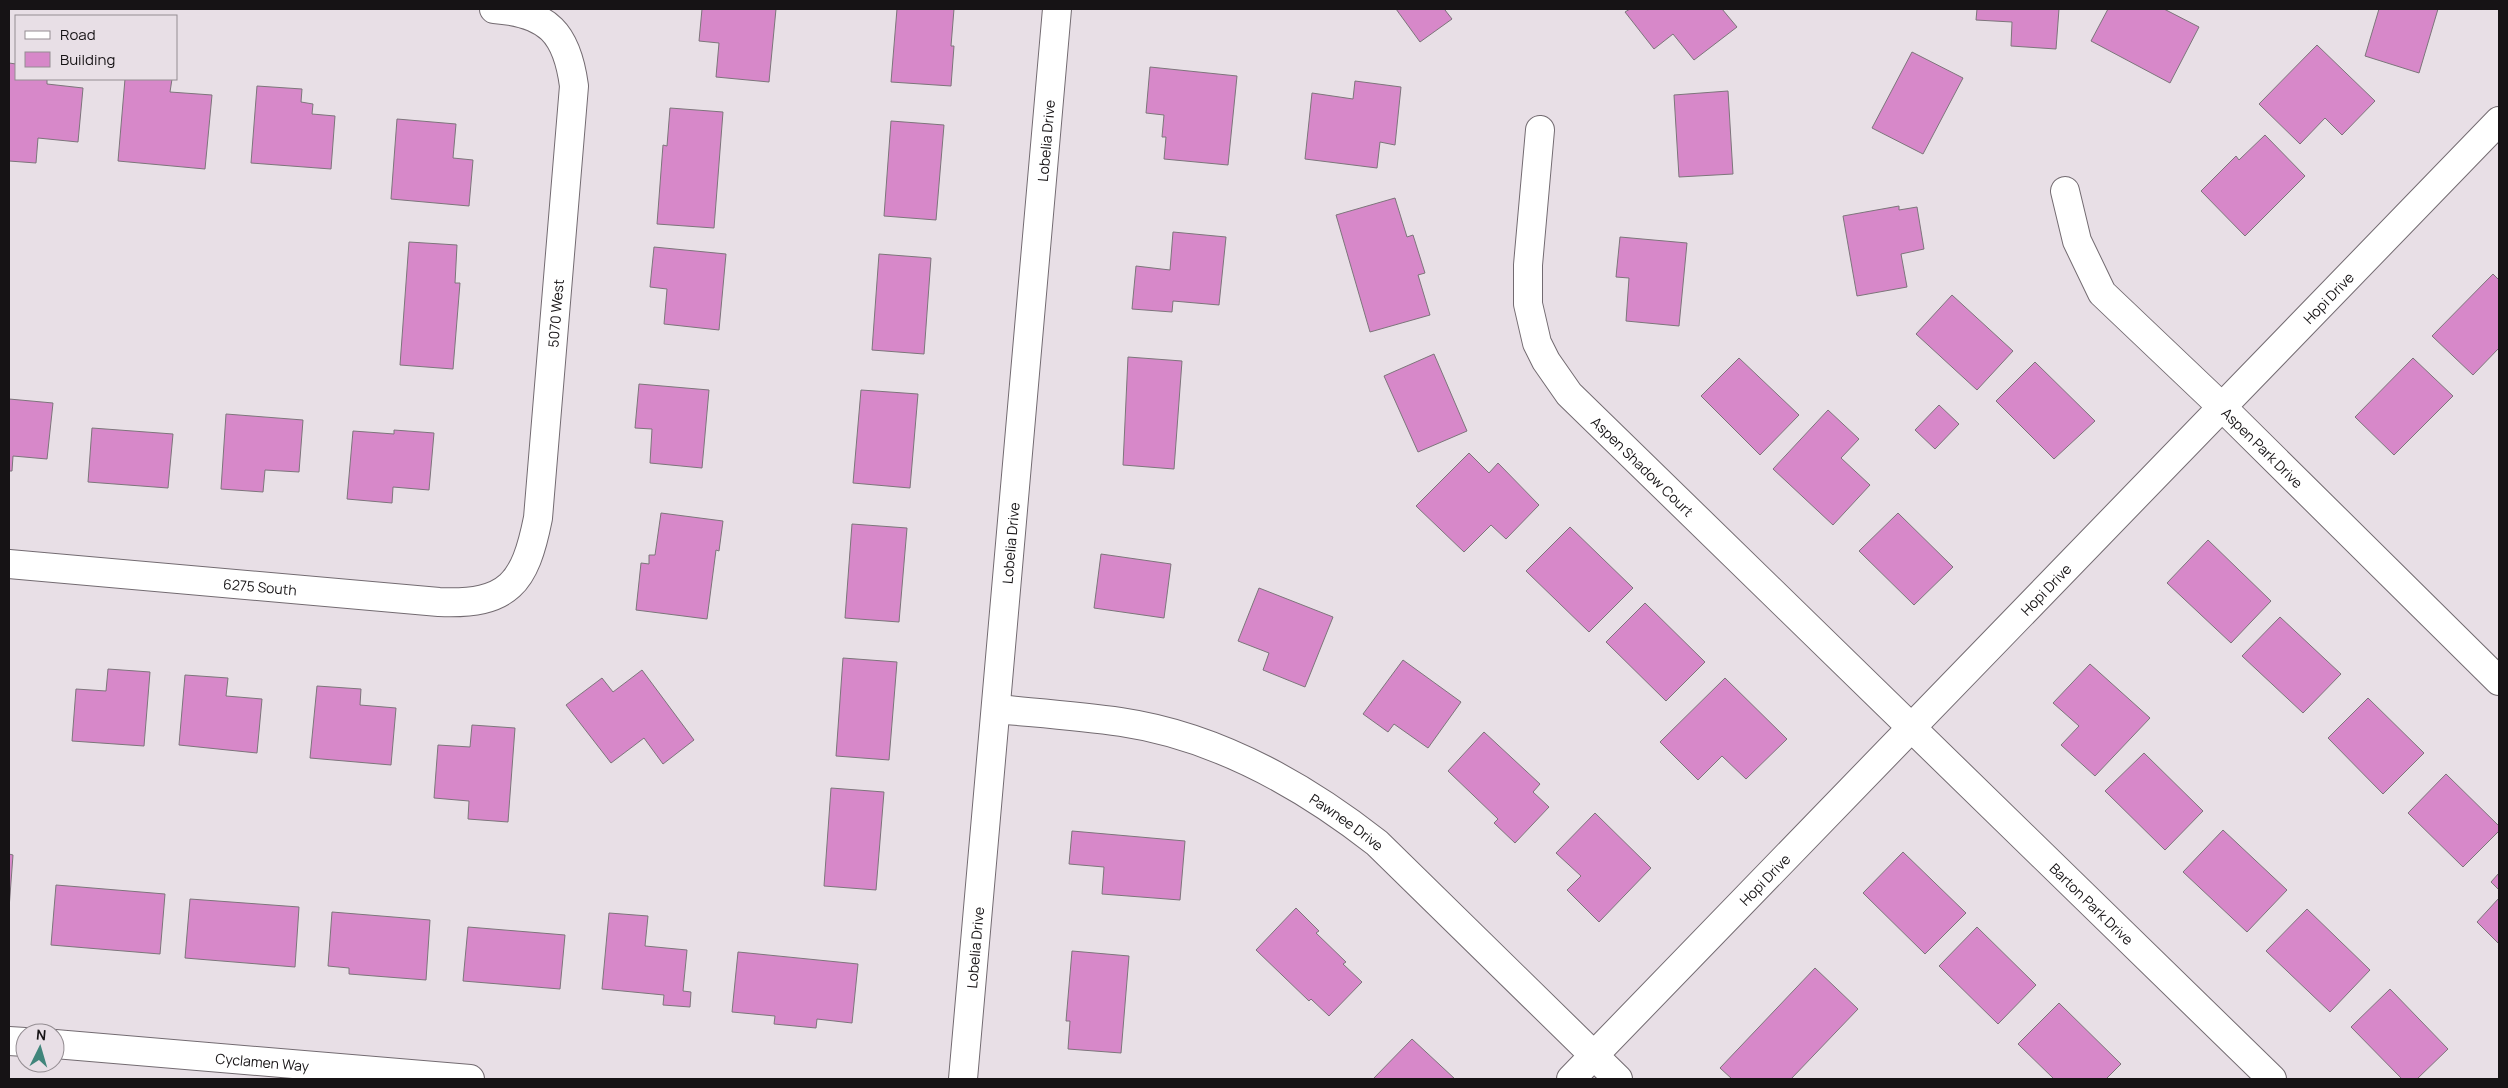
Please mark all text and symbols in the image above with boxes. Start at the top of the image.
legend [15,15,178,80]
text: Road [60,24,96,45]
text: Building [60,49,115,70]
street label: Lobelia Drive [1032,99,1058,182]
street label: Hopi Drive [2299,268,2357,327]
street label: 5070 West [543,278,567,348]
street label: Aspen Park Drive [2218,403,2308,492]
street label: Aspen Shadow Court [1588,412,1698,520]
street label: Lobelia Drive [997,501,1023,585]
street label: Hopi Drive [2016,559,2075,619]
street label: 6275 South [222,573,298,599]
street label: Pawnee Drive [1306,789,1388,854]
street label: Hopi Drive [1735,849,1794,909]
street label: Barton Park Drive [2046,858,2138,949]
street label: Lobelia Drive [962,906,988,989]
north arrow [15,1023,65,1073]
text: N [35,1025,47,1044]
street label: Cyclamen Way [215,1048,310,1075]

